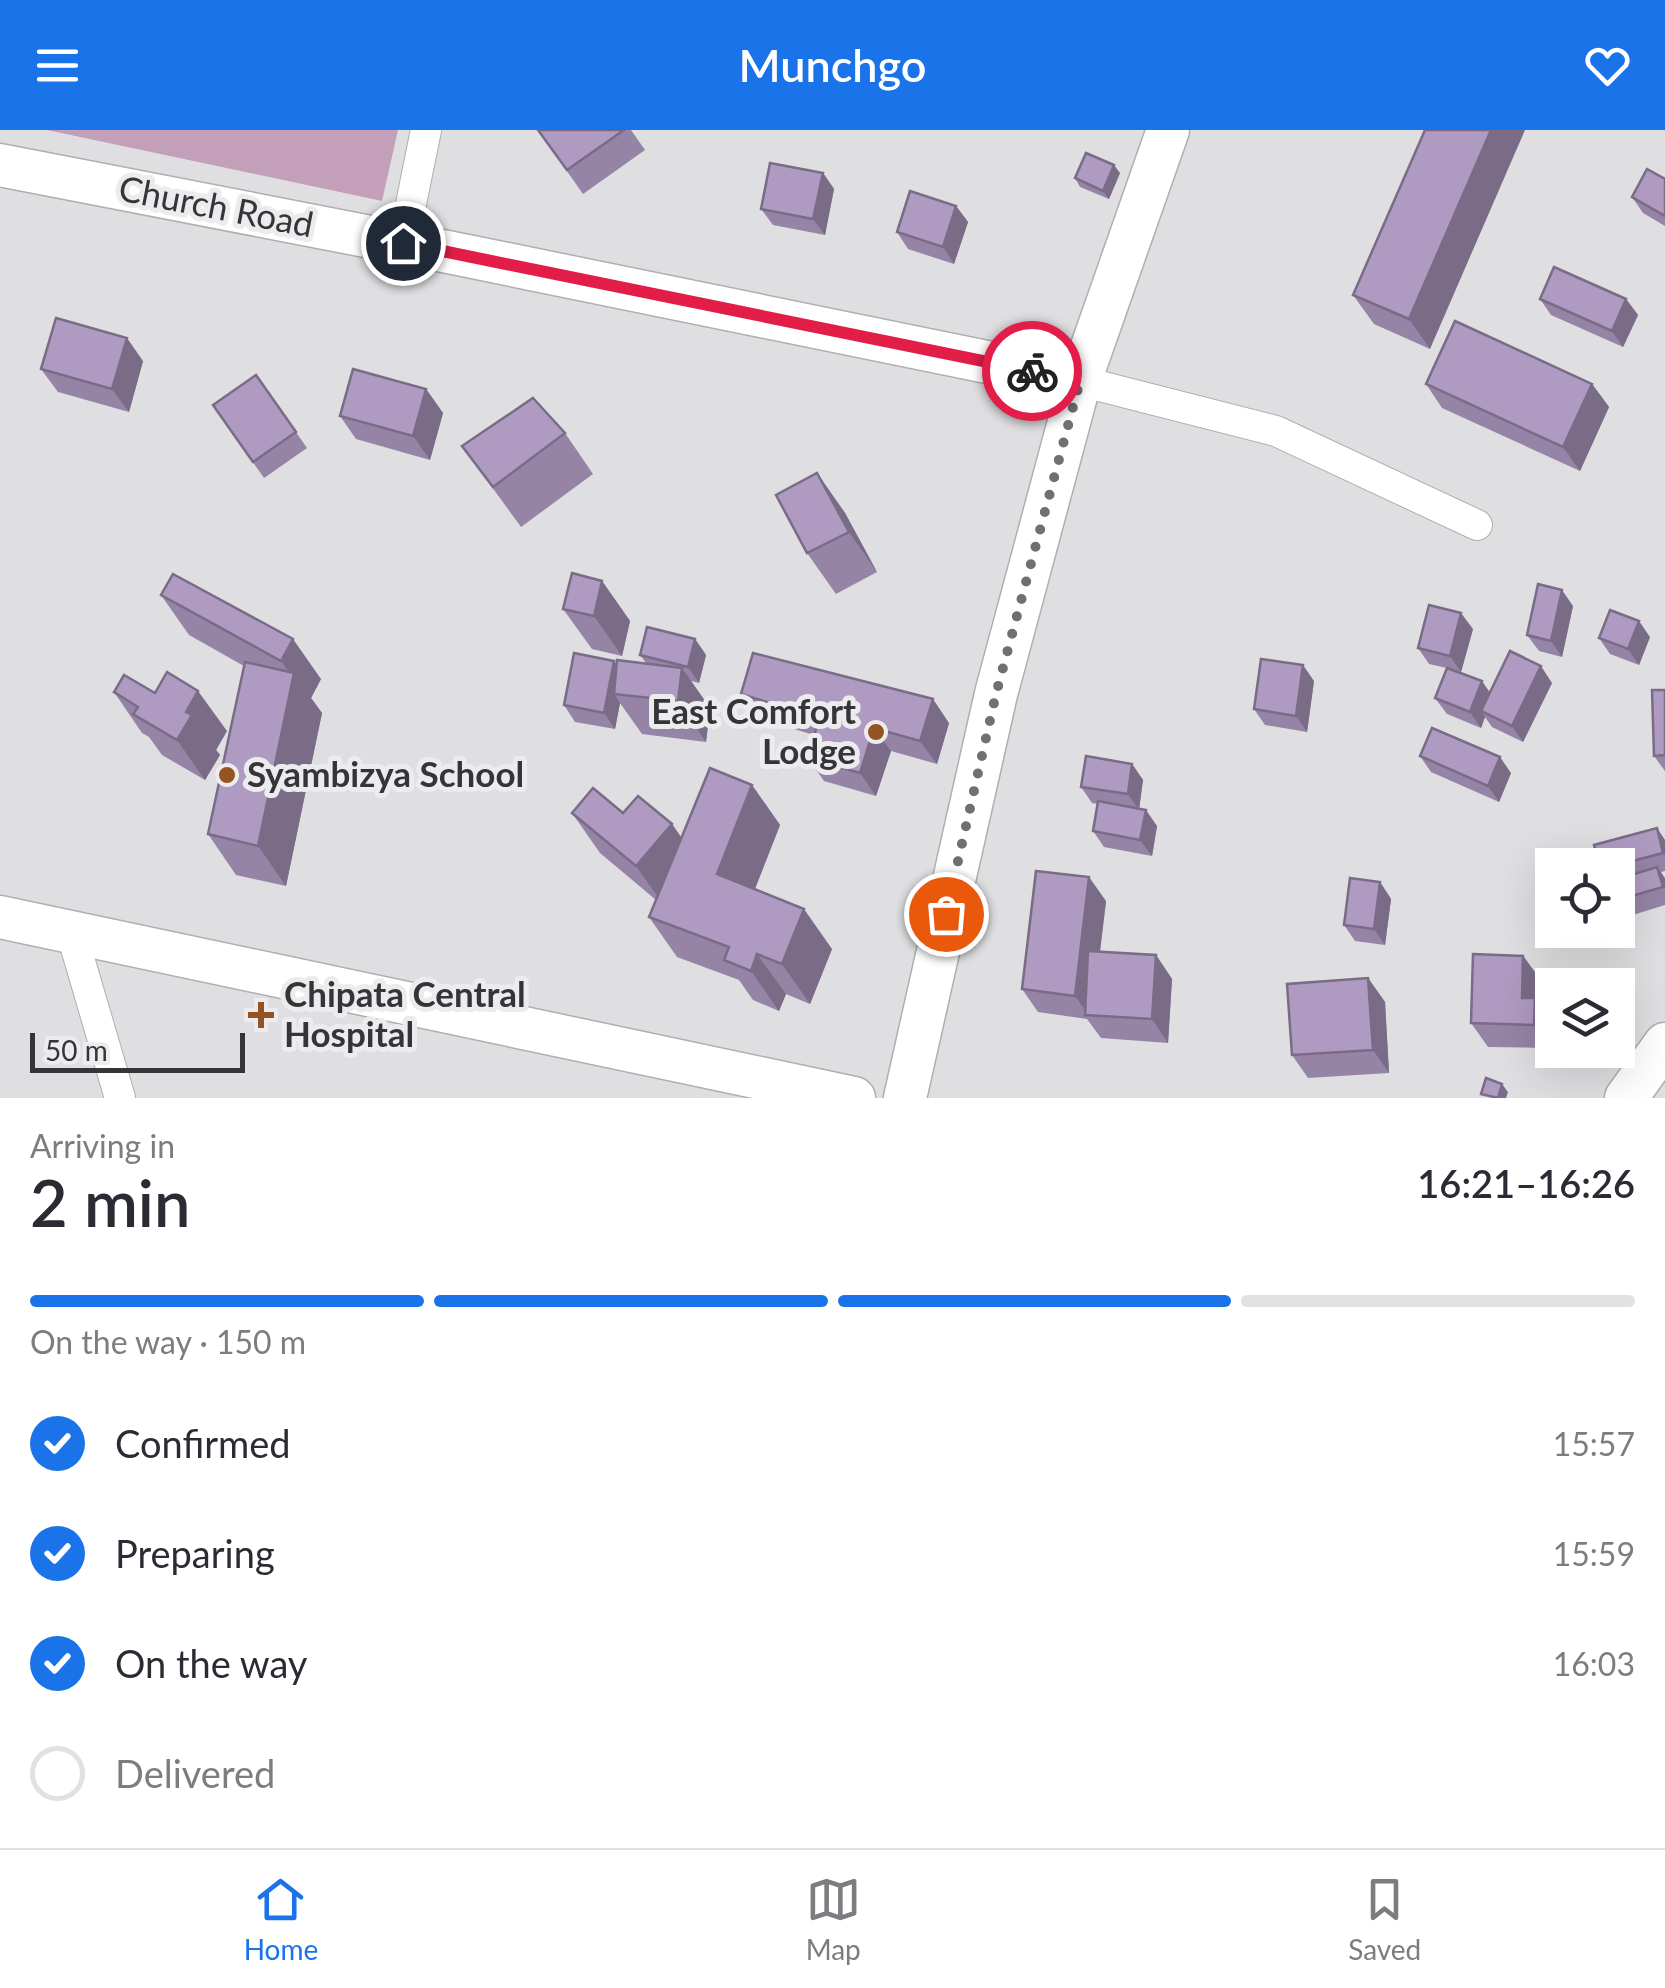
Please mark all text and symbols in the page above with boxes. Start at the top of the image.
icon: menu [30,38,85,93]
text: Munchgo [739,38,927,92]
icon: heart [1580,38,1635,93]
street label: Church Road [116,166,317,244]
pin [361,201,446,286]
icon: home [376,216,431,271]
courier [982,321,1082,421]
icon: bike [1005,344,1060,399]
place label: East Comfort Lodge [651,689,856,771]
marker: East Comfort Lodge [865,721,887,743]
place label: Syambizya School [247,752,524,794]
marker: Syambizya School [216,764,238,786]
map controls [1535,848,1635,1068]
button: locate [1535,848,1635,948]
pin [904,872,989,957]
icon: bag [919,887,974,942]
button: layers [1535,968,1635,1068]
place label: Chipata Central Hospital [284,972,526,1054]
marker: Chipata Central Hospital [248,1002,274,1028]
scale bar [30,1028,245,1073]
text: 50 m [45,1033,108,1067]
text: Arriving in [30,1126,175,1165]
text: 16:21–16:26 [1417,1160,1635,1206]
text: 2 min [30,1163,190,1241]
text: On the way · 150 m [30,1322,306,1361]
icon: check [30,1416,85,1471]
text: Confirmed [115,1420,291,1466]
text: 15:57 [1553,1424,1635,1463]
icon: check [30,1526,85,1581]
text: Preparing [115,1530,275,1576]
text: 15:59 [1553,1534,1635,1573]
icon: check [30,1636,85,1691]
text: On the way [115,1640,307,1686]
text: 16:03 [1553,1644,1635,1683]
text: Delivered [115,1750,275,1796]
tab: Home [244,1872,318,1966]
tab: Map [806,1872,861,1966]
tab: Saved [1348,1872,1421,1966]

